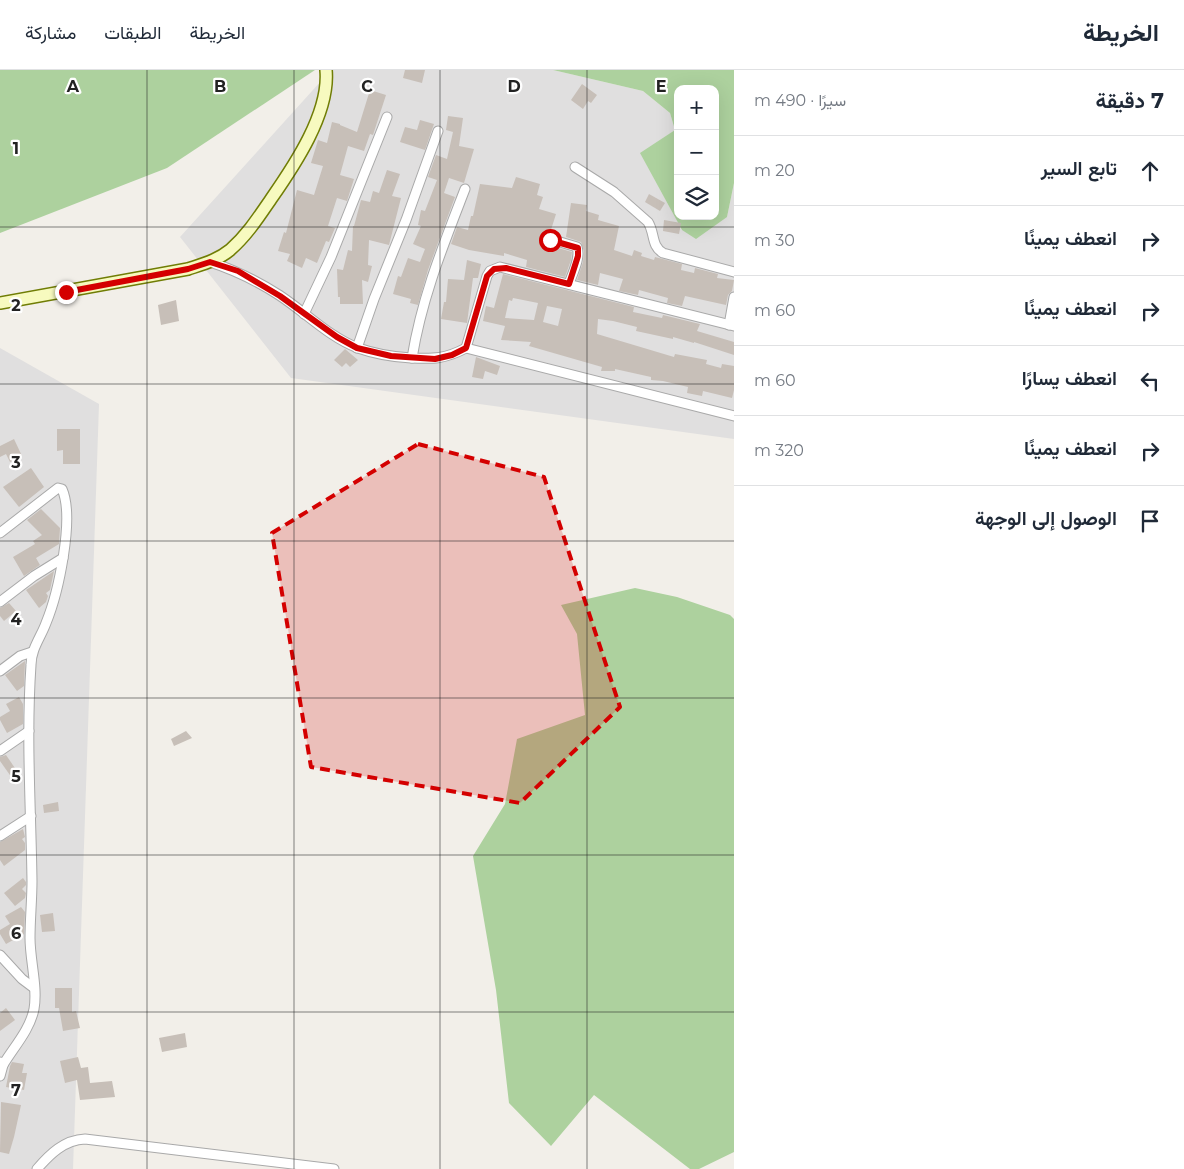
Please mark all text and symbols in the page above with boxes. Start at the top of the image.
text: الخريطة [1083,18,1159,47]
text: مشاركة [25,22,76,44]
text: الطبقات [104,22,161,44]
text: الخريطة [189,22,245,44]
text: A [66,77,80,96]
text: B [214,77,226,96]
text: C [361,77,373,96]
text: D [507,77,521,96]
text: E [656,77,666,96]
map controls [674,85,719,220]
button: + [674,85,719,130]
text: 7 دقيقة [1096,88,1164,113]
text: سيرًا · 490 m [754,91,846,110]
button: − [674,130,719,175]
text: 1 [13,139,19,158]
text: تابع السير [1041,157,1117,180]
icon: ahead [1136,157,1164,185]
text: 20 m [754,161,795,180]
button: layers [674,175,719,220]
text: انعطف يمينًا [1024,227,1117,250]
icon: right [1136,227,1164,255]
route start [539,229,562,252]
text: 30 m [754,231,795,250]
route end [55,281,78,304]
text: 2 [11,296,21,315]
text: انعطف يمينًا [1024,297,1117,320]
icon: right [1136,297,1164,325]
text: 60 m [754,301,796,320]
text: انعطف يسارًا [1022,367,1117,390]
icon: left [1136,367,1164,395]
text: 60 m [754,371,796,390]
text: انعطف يمينًا [1024,437,1117,460]
icon: right [1136,437,1164,465]
text: 320 m [754,441,804,460]
text: 3 [10,453,21,472]
text: الوصول إلى الوجهة [975,507,1117,530]
icon: arrive [1136,507,1164,535]
text: 4 [10,610,22,629]
text: 5 [11,767,21,786]
text: 6 [11,924,21,943]
text: 7 [11,1081,21,1100]

